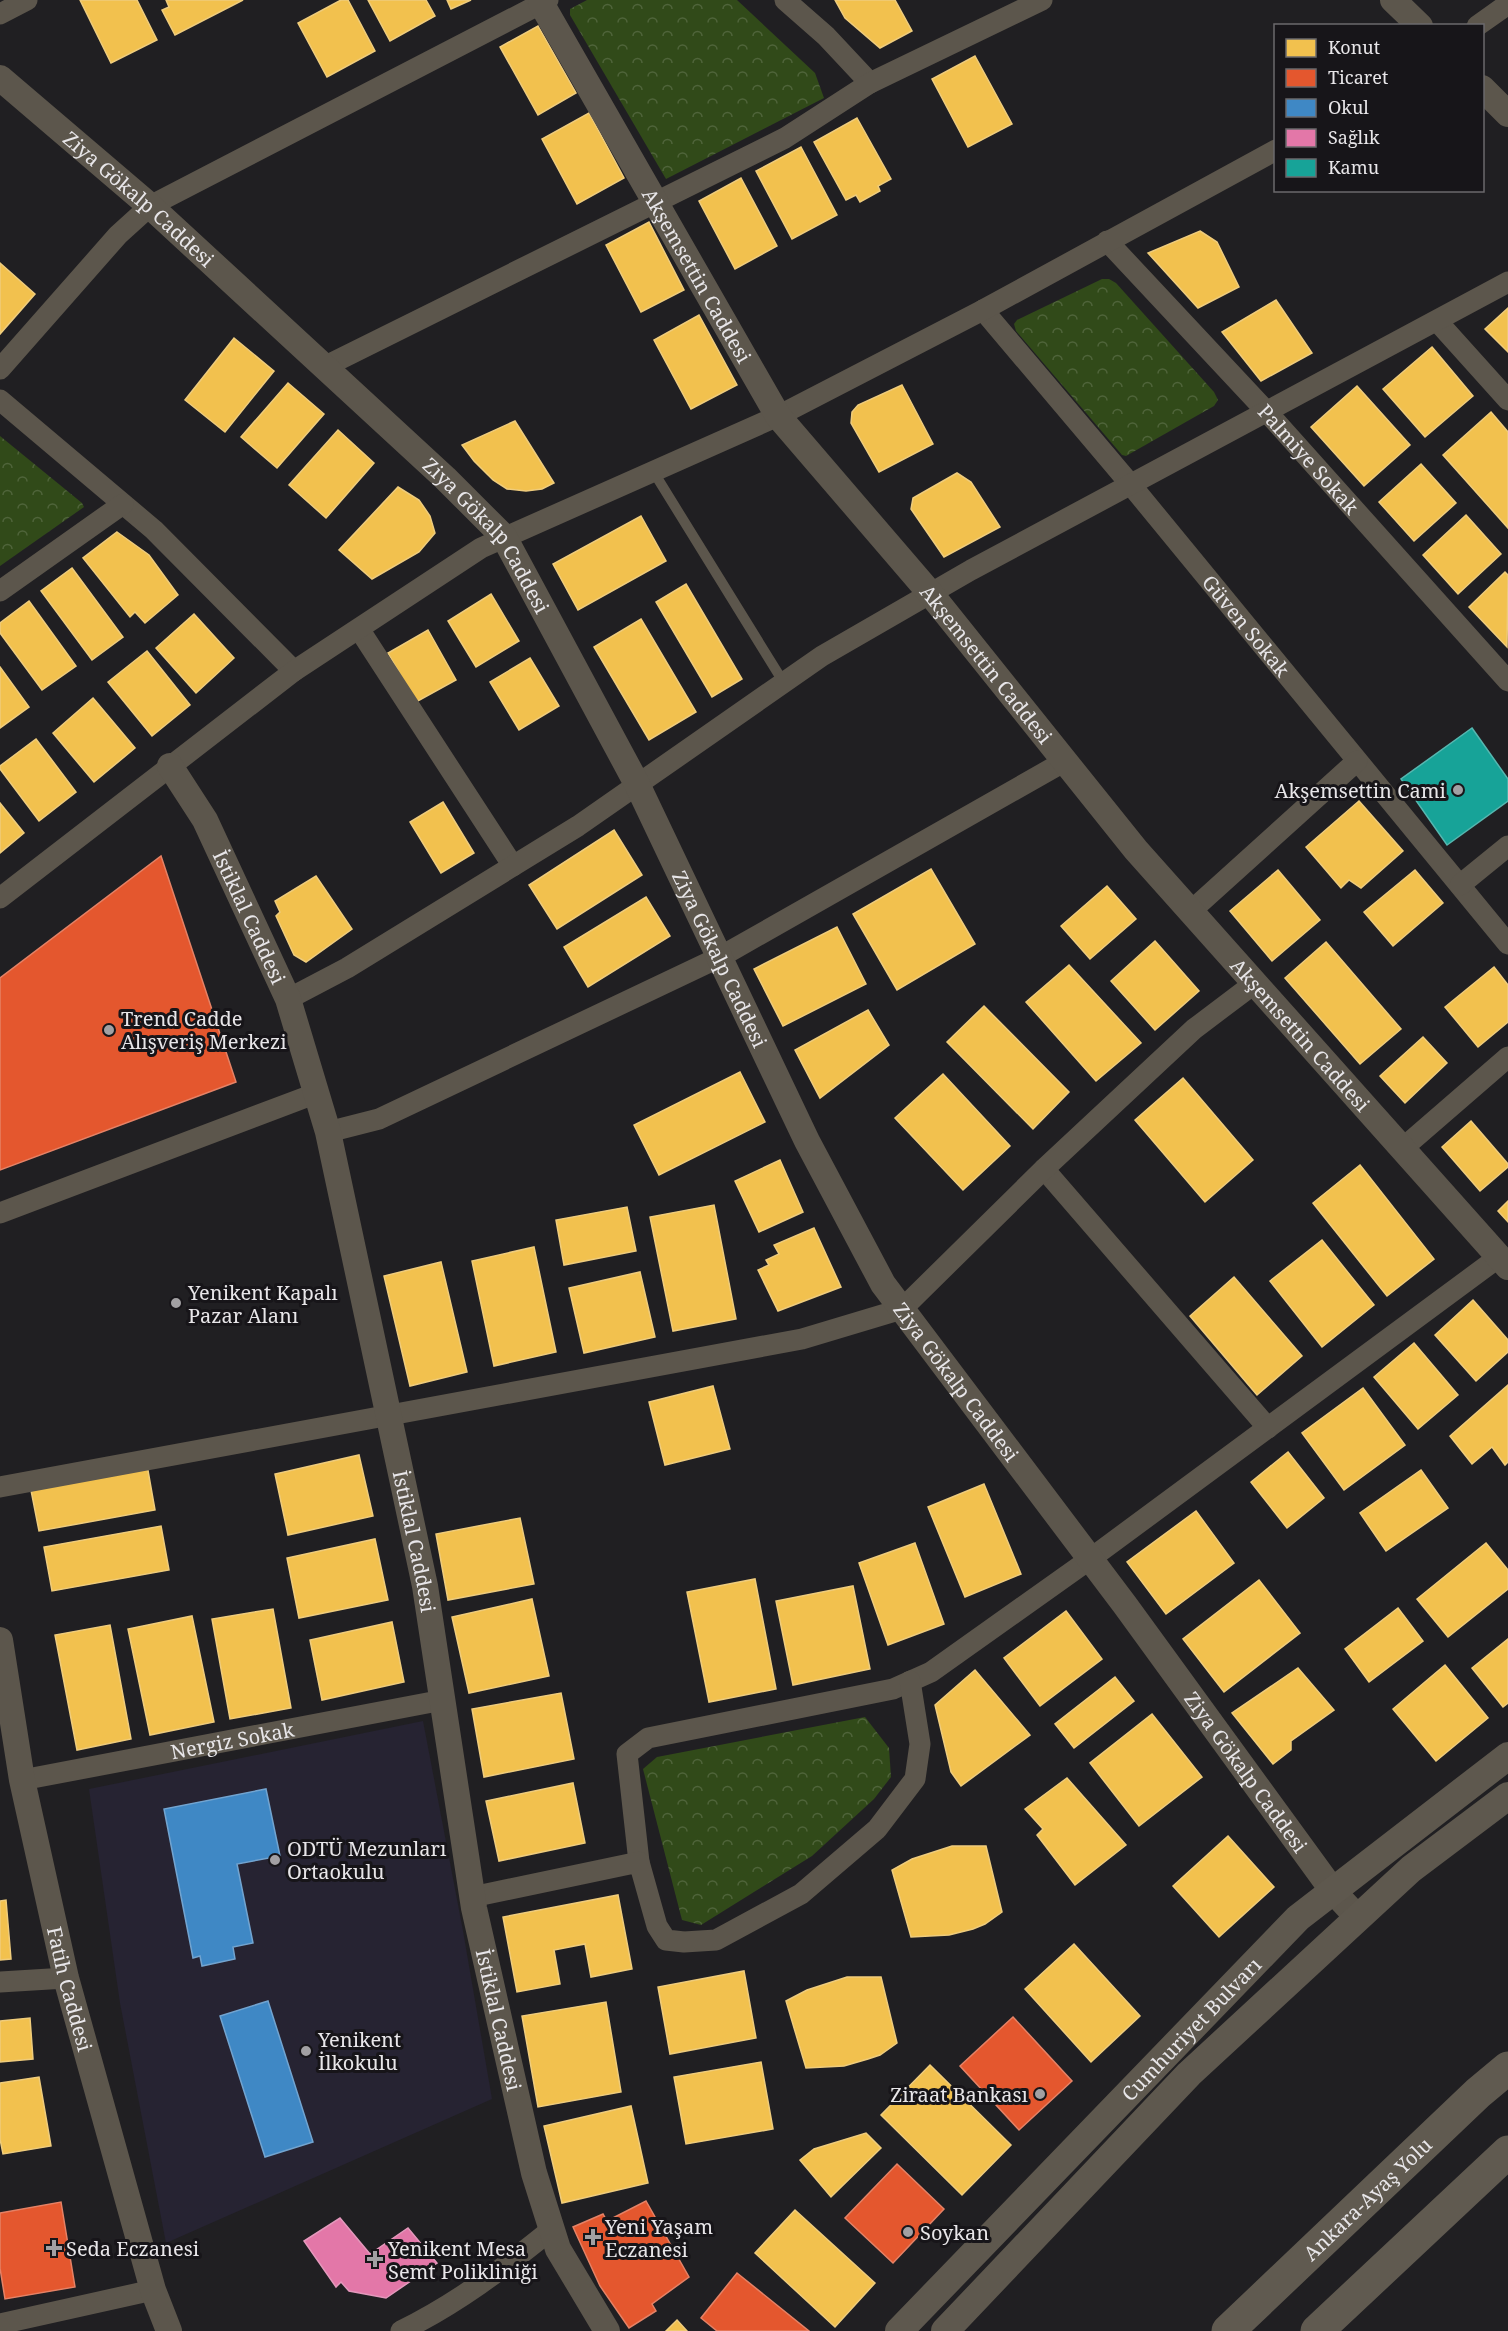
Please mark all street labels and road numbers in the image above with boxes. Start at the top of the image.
street label: Ziya Gökalp Caddesi [58,125,221,273]
street label: Akşemsettin Caddesi [637,183,758,368]
street label: Palmiye Sokak [1253,398,1366,520]
street label: Ziya Gökalp Caddesi [418,451,556,618]
street label: Güven Sokak [1196,569,1297,682]
street label: Akşemsettin Caddesi [915,578,1059,749]
street label: İstiklal Caddesi [207,845,293,989]
street label: Ziya Gökalp Caddesi [667,866,774,1052]
street label: Akşemsettin Caddesi [1225,952,1377,1117]
street label: Ziya Gökalp Caddesi [888,1297,1026,1467]
street label: İstiklal Caddesi [387,1468,442,1615]
street label: Ziya Gökalp Caddesi [1179,1686,1314,1858]
street label: Nergiz Sokak [168,1715,297,1765]
street label: Fatih Caddesi [41,1924,99,2055]
street label: İstiklal Caddesi [470,1946,529,2094]
street label: Cumhuriyet Bulvarı [1115,1951,1267,2107]
street label: Ankara-Ayaş Yolu [1297,2131,1437,2266]

